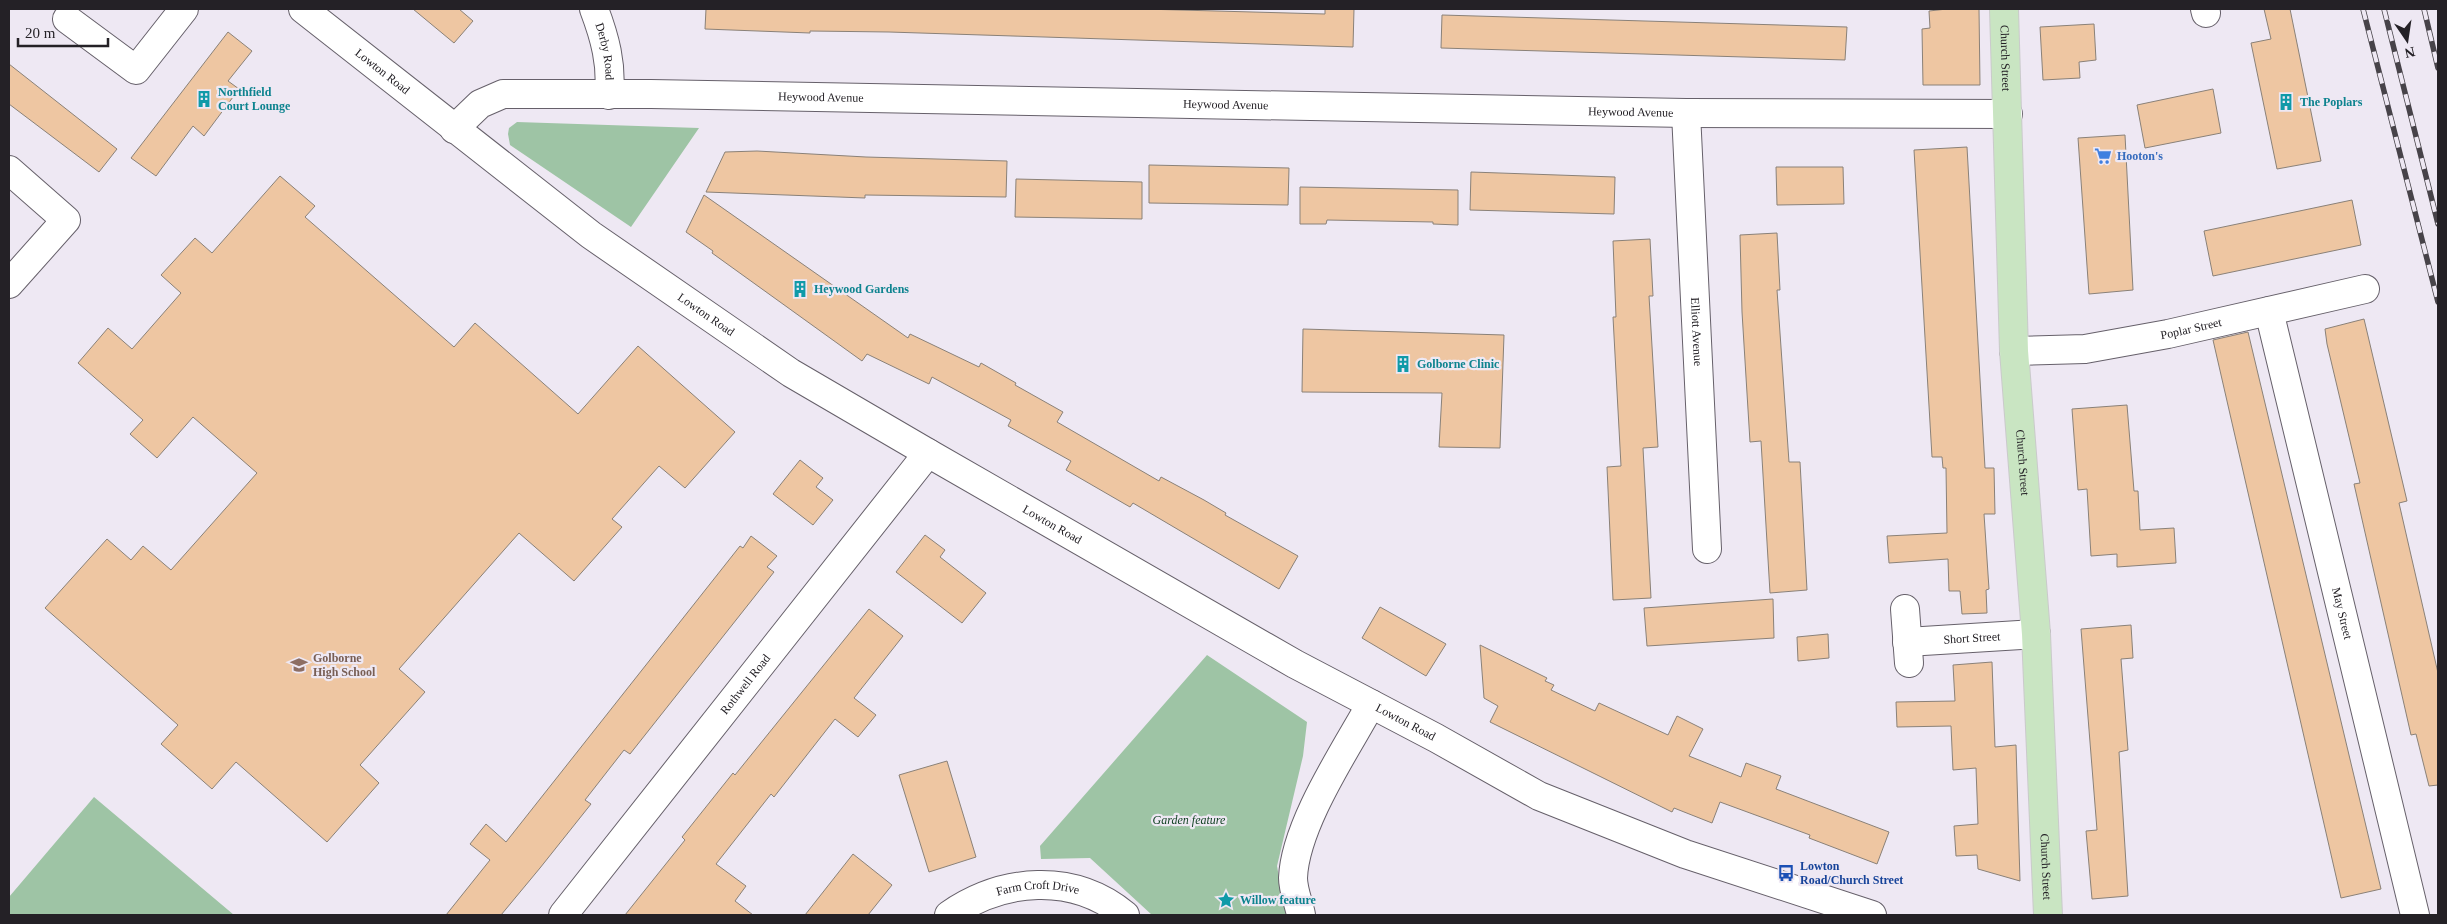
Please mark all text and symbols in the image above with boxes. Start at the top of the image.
scale bar [18,15,108,47]
north arrow [2382,15,2432,65]
street label: Derby Road [592,21,617,80]
text: 20 m [25,25,56,41]
street label: Church Street [1997,25,2013,92]
text: N [2403,44,2416,61]
street label: Lowton Road [352,46,413,97]
place label: Northfield Court Lounge [218,85,291,113]
building icon: Northfield Court Lounge [194,89,214,109]
street label: Heywood Avenue [778,89,864,105]
building icon: The Poplars [2276,92,2296,112]
place label: The Poplars [2300,95,2363,109]
street label: Heywood Avenue [1183,97,1269,112]
street label: Heywood Avenue [1588,104,1674,120]
supermarket icon: Hooton's [2093,146,2113,166]
place label: Hooton's [2117,149,2163,163]
building icon: Heywood Gardens [790,279,810,299]
place label: Heywood Gardens [814,282,909,296]
street label: Lowton Road [675,290,737,339]
street label: Elliott Avenue [1688,297,1705,366]
street label: Poplar Street [2159,315,2224,342]
building icon: Golborne Clinic [1393,354,1413,374]
place label: Golborne Clinic [1417,357,1500,371]
street label: Church Street [2013,429,2032,497]
street label: Lowton Road [1020,502,1084,547]
street label: May Street [2329,586,2355,641]
street label: Short Street [1943,629,2001,647]
place label: Golborne High School [313,651,376,679]
street label: Rothwell Road [717,652,773,717]
school or university icon: Golborne High School [289,655,309,675]
street label: Lowton Road [1373,701,1438,744]
park label: Garden feature [1153,813,1226,827]
street label: Church Street [2038,833,2054,901]
place label: Lowton Road/Church Street [1800,859,1903,887]
bus stop icon: Lowton Road/Church Street [1776,863,1796,883]
street label: Farm Croft Drive [995,878,1081,899]
place icon: Willow feature [1216,890,1236,910]
place label: Willow feature [1240,893,1317,907]

